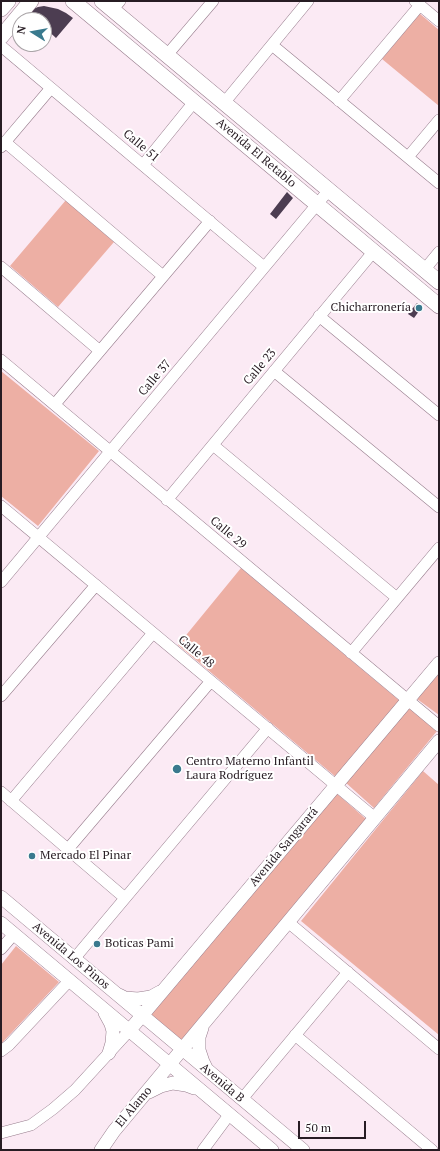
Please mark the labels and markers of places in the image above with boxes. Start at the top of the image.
place label: Chicharronería [331,301,411,315]
marker: Chicharronería [414,303,424,313]
place label: Centro Materno Infantil Laura Rodríguez [186,755,314,783]
marker: Centro Materno Infantil Laura Rodríguez [171,763,183,775]
place label: Mercado El Pinar [40,849,131,863]
marker: Mercado El Pinar [27,851,37,861]
place label: Boticas Pami [105,937,174,951]
marker: Boticas Pami [92,939,102,949]

